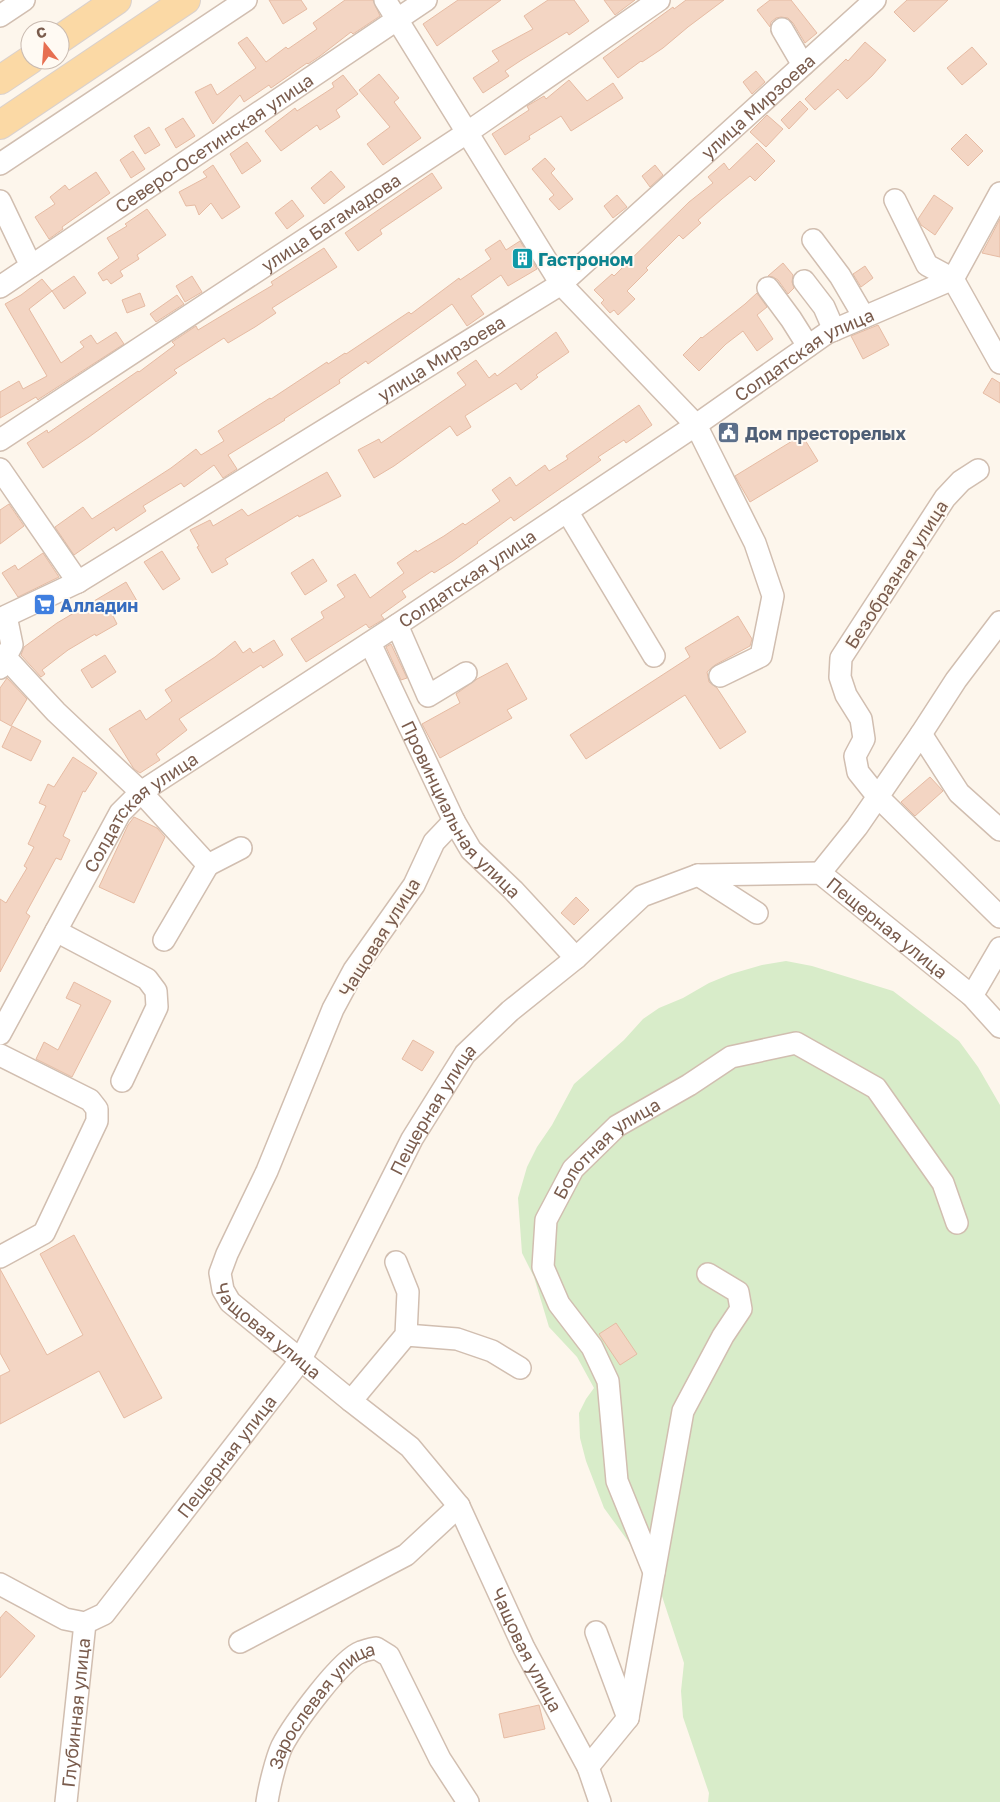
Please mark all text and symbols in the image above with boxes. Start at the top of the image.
north arrow [20,20,70,70]
text: С [34,22,48,42]
street label: улица Мирзоева [696,49,819,163]
street label: Северо-Осетинская улица [111,68,317,217]
street label: улица Багамадова [257,168,405,276]
building icon: Гастроном [510,247,534,271]
place label: Гастроном [538,248,633,270]
street label: Солдатская улица [730,303,877,406]
street label: улица Мирзоева [373,310,509,406]
public building icon: Дом престорелых [717,421,741,445]
place label: Дом престорелых [745,422,907,444]
street label: Безобразная улица [840,496,952,652]
street label: Солдатская улица [394,524,540,632]
supermarket icon: Алладин [32,593,56,617]
place label: Алладин [60,594,138,616]
street label: Провинциальная улица [397,717,526,902]
street label: Солдатская улица [79,747,202,876]
street label: Пещерная улица [822,872,952,983]
street label: Чащовая улица [334,874,424,1000]
street label: Пещерная улица [385,1039,480,1178]
street label: Болотная улица [548,1093,664,1203]
street label: Чащовая улица [211,1281,326,1383]
street label: Пещерная улица [172,1390,281,1522]
street label: Чащовая улица [487,1584,567,1716]
street label: Глубинная улица [57,1637,94,1788]
street label: Зарослевая улица [264,1637,377,1772]

